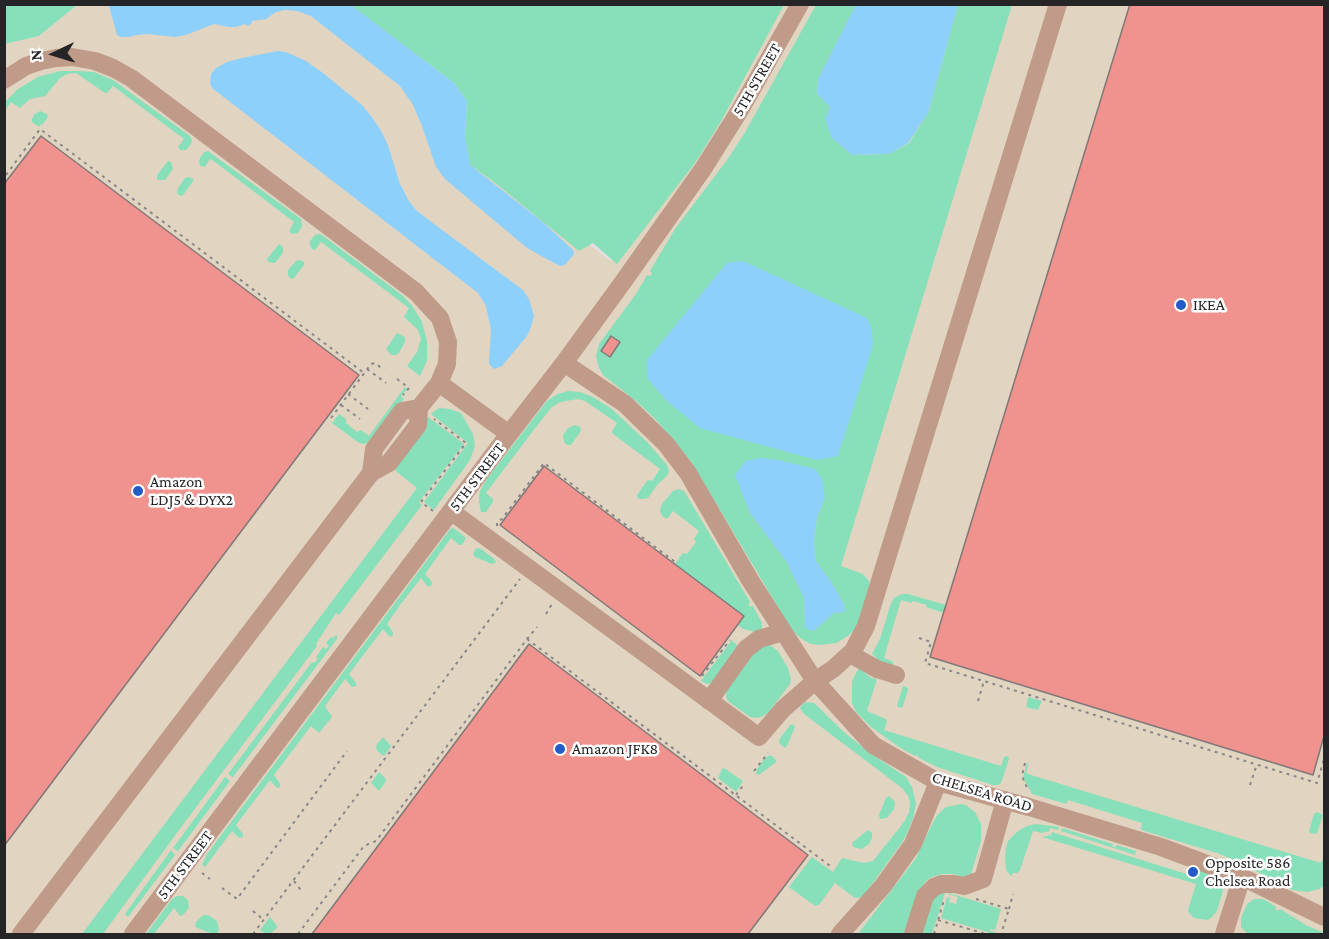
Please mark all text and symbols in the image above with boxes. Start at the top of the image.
north arrow [24,24,84,84]
street label: 5TH STREET [729,40,785,120]
text: N [27,49,44,61]
place label: IKEA [1193,295,1225,315]
marker: IKEA [1174,298,1188,312]
street label: 5TH STREET [445,439,509,515]
place label: Amazon LDJ5 & DYX2 [150,472,233,510]
marker: Amazon LDJ5 & DYX2 [131,484,145,498]
place label: Amazon JFK8 [572,739,658,759]
marker: Amazon JFK8 [553,742,567,756]
street label: CHELSEA ROAD [930,768,1034,816]
street label: 5TH STREET [153,827,217,903]
place label: Opposite 586 Chelsea Road [1205,853,1290,891]
marker: Opposite 586 Chelsea Road [1186,865,1200,879]

